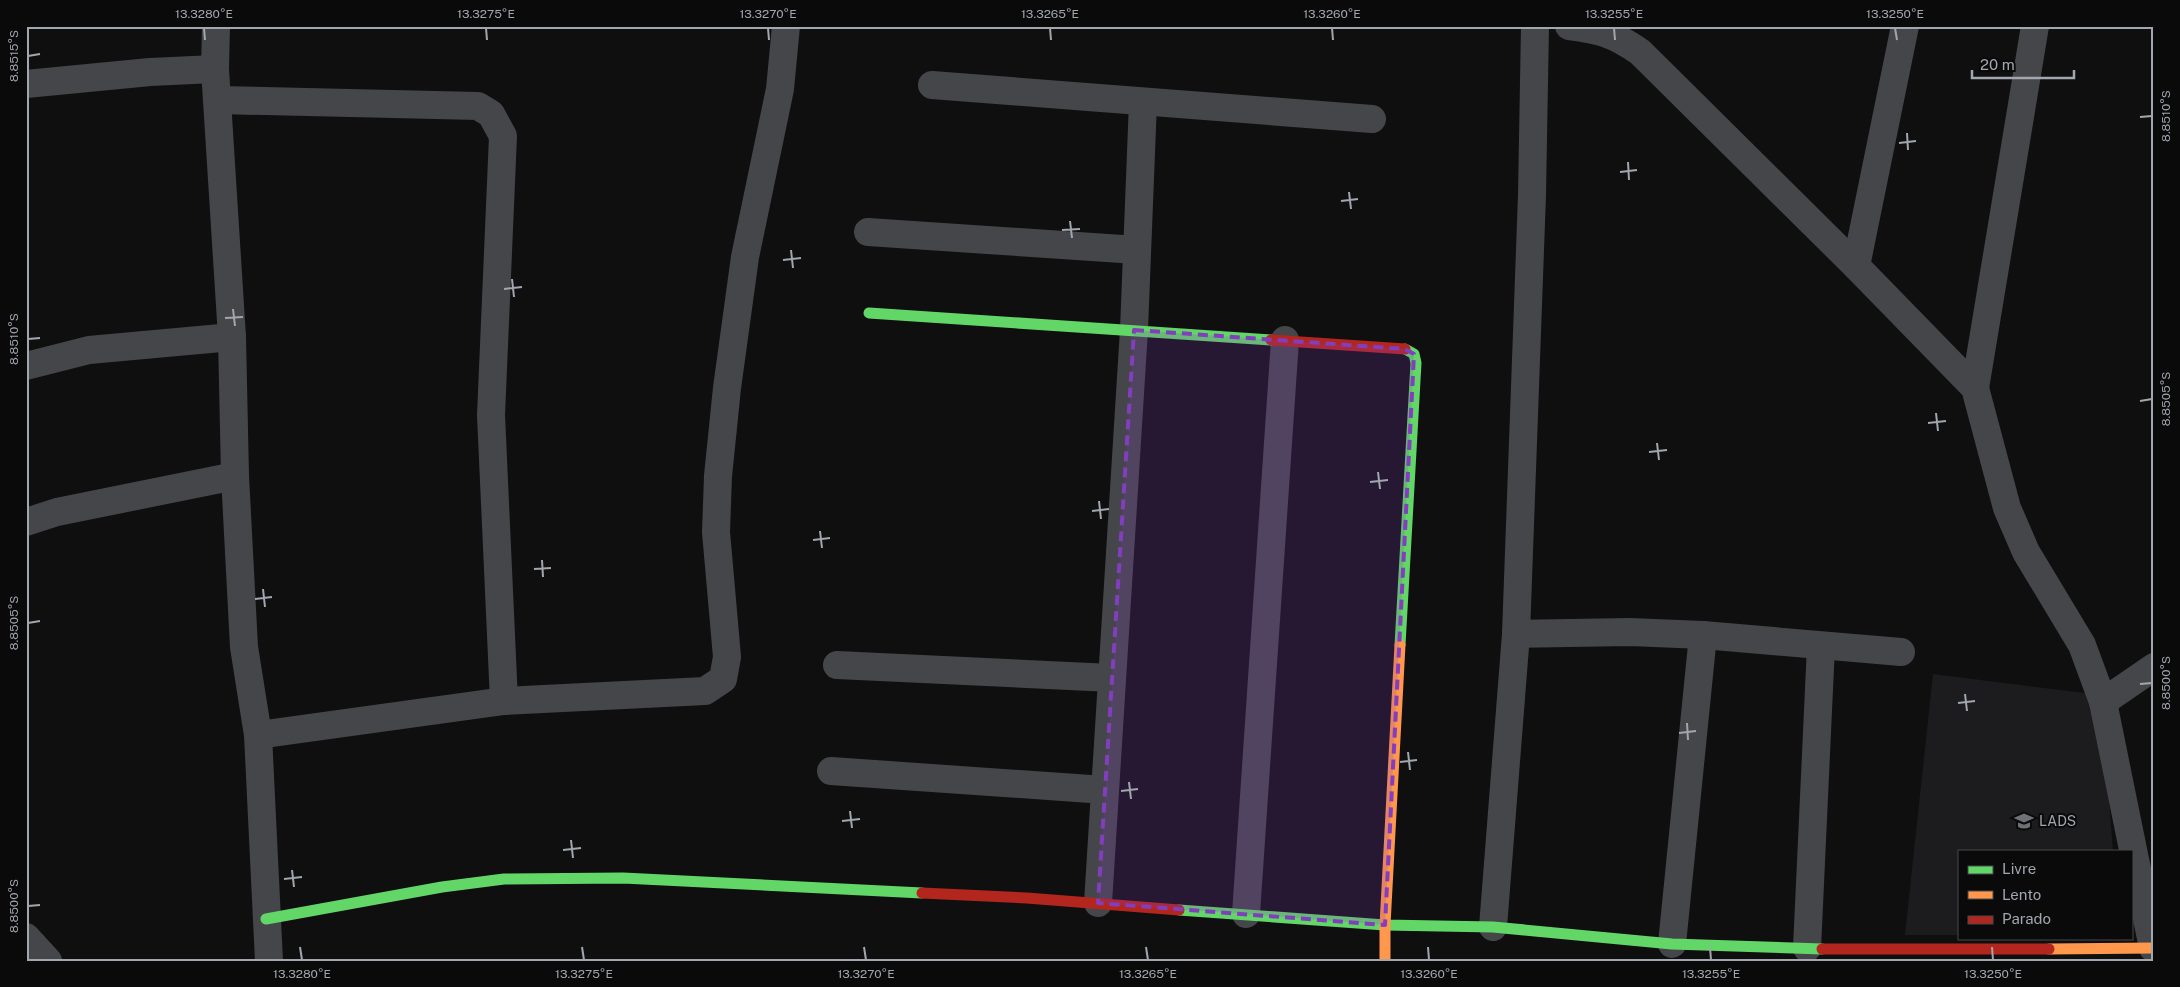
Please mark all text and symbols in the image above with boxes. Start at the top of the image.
text: 13.3280°E [175,7,233,21]
text: 13.3275°E [457,7,515,21]
text: 13.3270°E [739,7,797,21]
text: 13.3265°E [1021,7,1079,21]
text: 13.3260°E [1303,7,1361,21]
text: 13.3255°E [1585,7,1643,21]
text: 13.3250°E [1866,7,1924,21]
text: 8.8515°S [7,30,21,82]
scale bar [1972,48,2075,80]
text: 20 m [1980,56,2015,73]
text: 8.8510°S [2159,90,2173,142]
text: 8.8510°S [7,313,21,365]
text: 8.8505°S [2159,372,2173,426]
text: 8.8505°S [7,596,21,650]
text: 8.8500°S [2159,656,2173,710]
school or university icon: LADS [2013,810,2035,832]
place label: LADS [2039,813,2076,829]
legend [1958,850,2132,940]
text: Livre [2002,860,2036,877]
text: 8.8500°S [7,879,21,933]
text: Lento [2002,886,2041,903]
text: Parado [2002,910,2051,927]
text: 13.3280°E [273,967,331,981]
text: 13.3275°E [555,967,613,981]
text: 13.3270°E [837,967,895,981]
text: 13.3265°E [1119,967,1177,981]
text: 13.3260°E [1400,967,1458,981]
text: 13.3255°E [1682,967,1740,981]
text: 13.3250°E [1964,967,2022,981]

